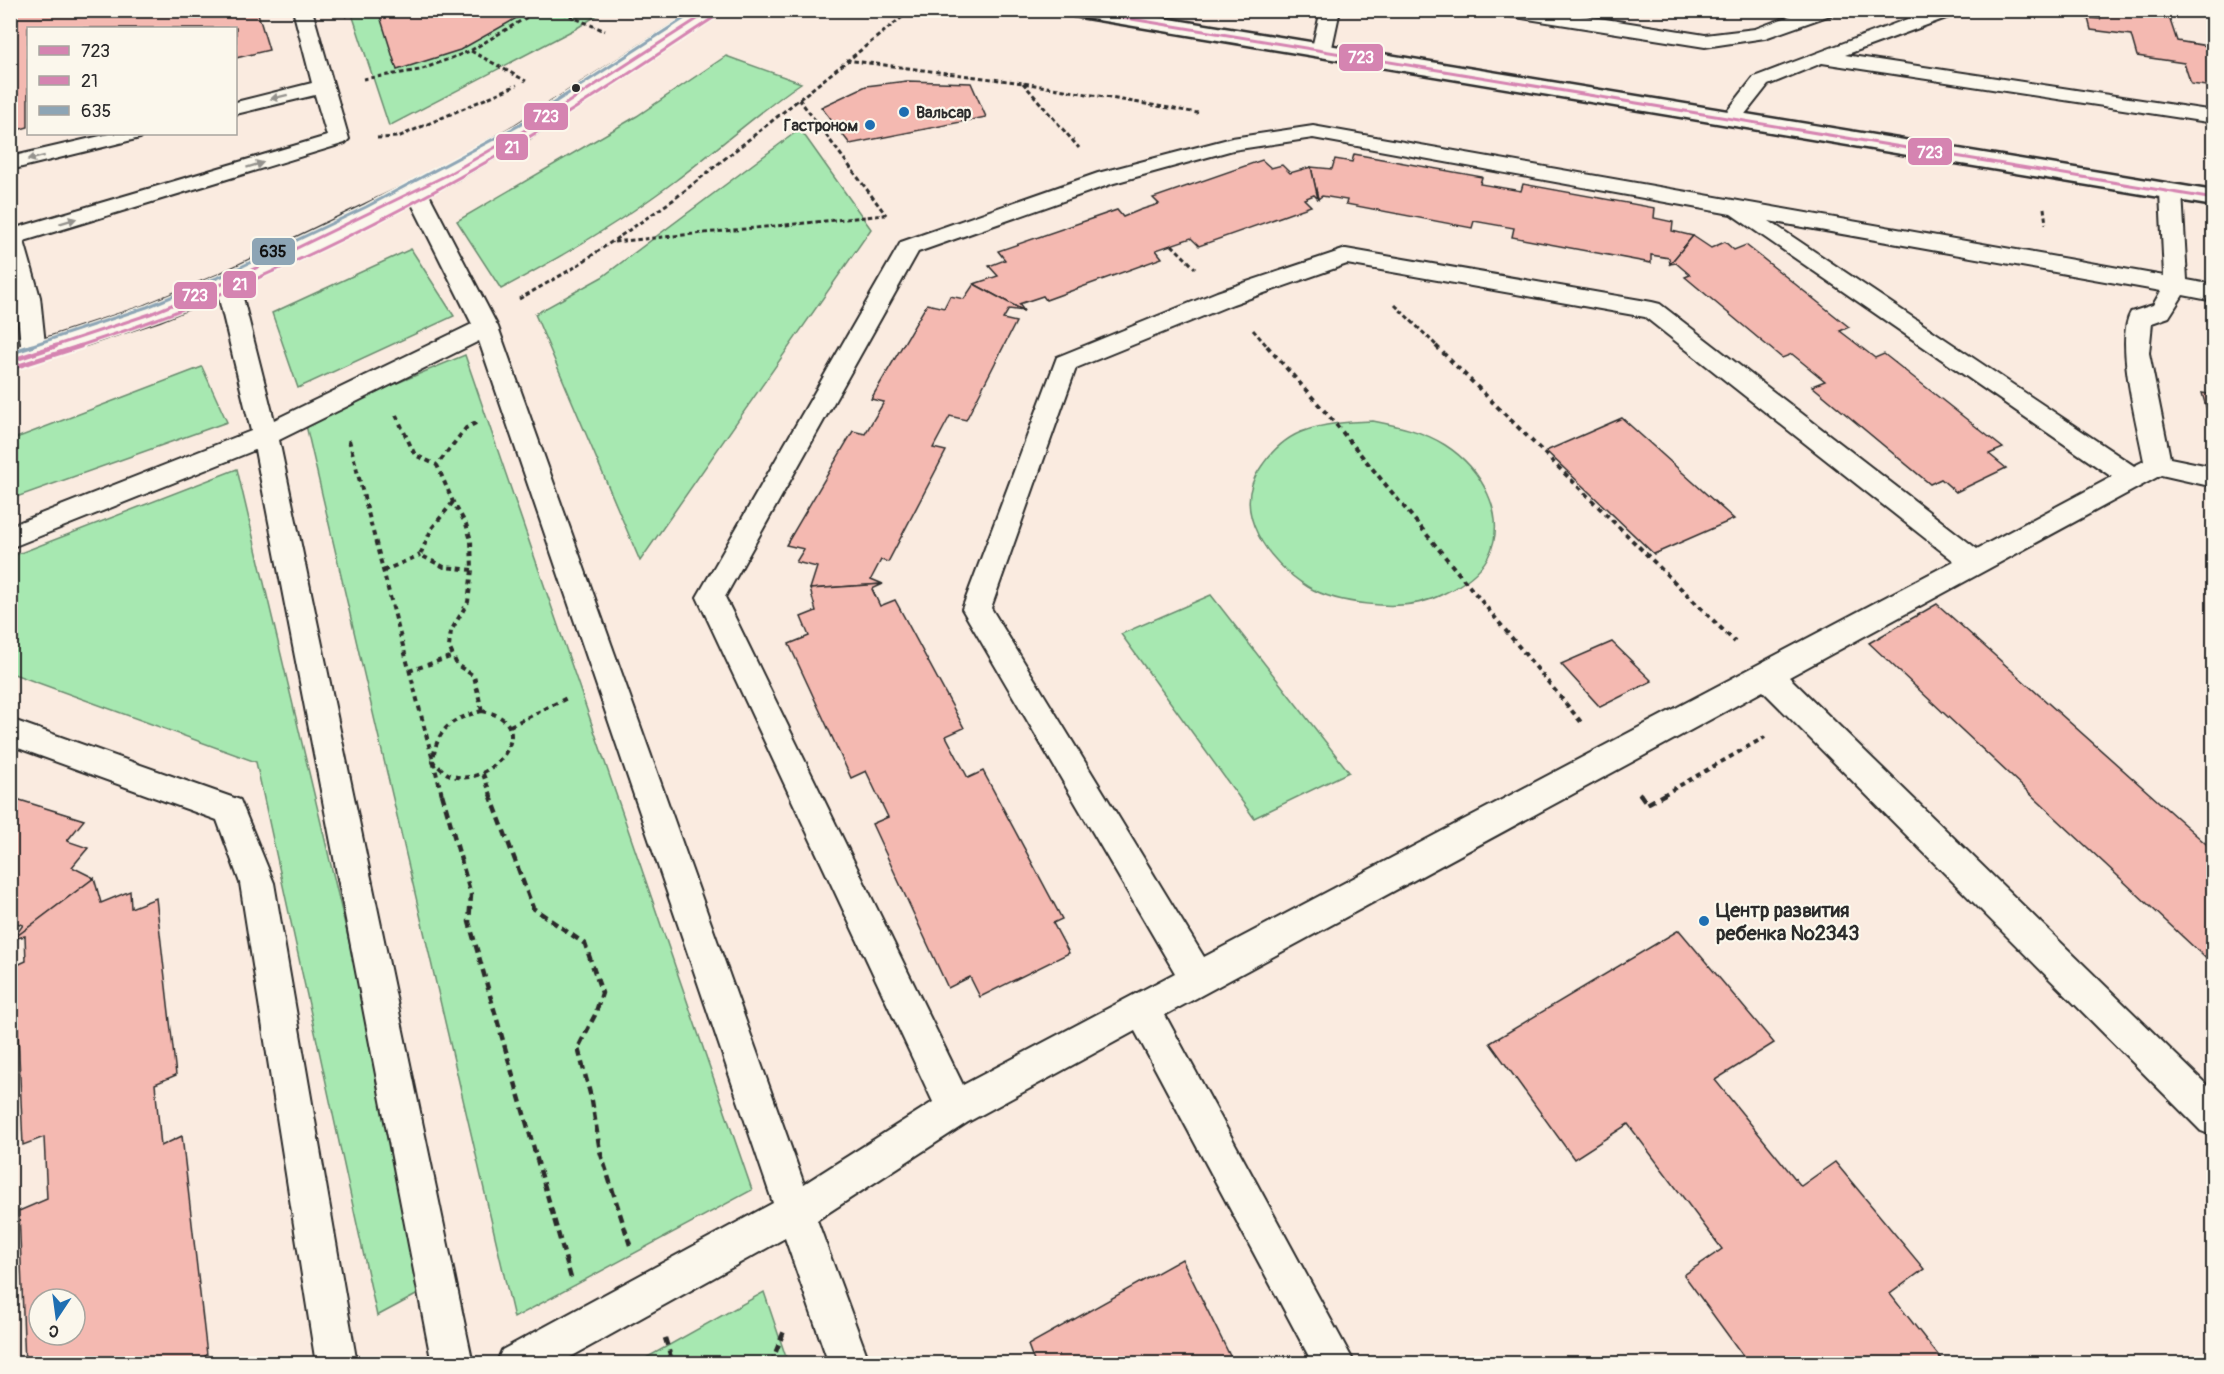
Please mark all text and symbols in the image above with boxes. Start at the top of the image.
legend [27,27,237,135]
text: 723 [81,40,110,63]
line badge: 723 [1338,43,1384,72]
text: 723 [1348,48,1374,68]
text: 21 [81,70,98,93]
unlabelled marker [570,82,582,94]
one-way arrow [269,93,288,103]
text: 635 [81,100,111,123]
line badge: 723 [523,102,569,131]
place label: Вальсар [916,103,972,123]
marker: Вальсар [897,105,911,119]
text: 723 [533,107,559,127]
place label: Гастроном [784,116,858,136]
marker: Гастроном [863,118,877,132]
line badge: 21 [495,133,529,161]
line badge: 723 [1907,137,1953,166]
text: 21 [504,138,520,158]
text: 723 [1917,143,1943,163]
one-way arrow [26,153,45,163]
one-way arrow [246,160,264,169]
one-way arrow [59,216,77,225]
line badge: 635 [251,237,296,266]
text: 635 [260,242,287,262]
line badge: 21 [222,270,257,299]
text: 21 [232,275,248,295]
line badge: 723 [173,281,218,310]
text: 723 [182,286,208,306]
place label: Центр развития ребенка №2343 [1716,898,1859,946]
marker: Центр развития ребенка №2343 [1697,914,1711,928]
north arrow [27,1287,87,1347]
text: С [47,1320,61,1341]

